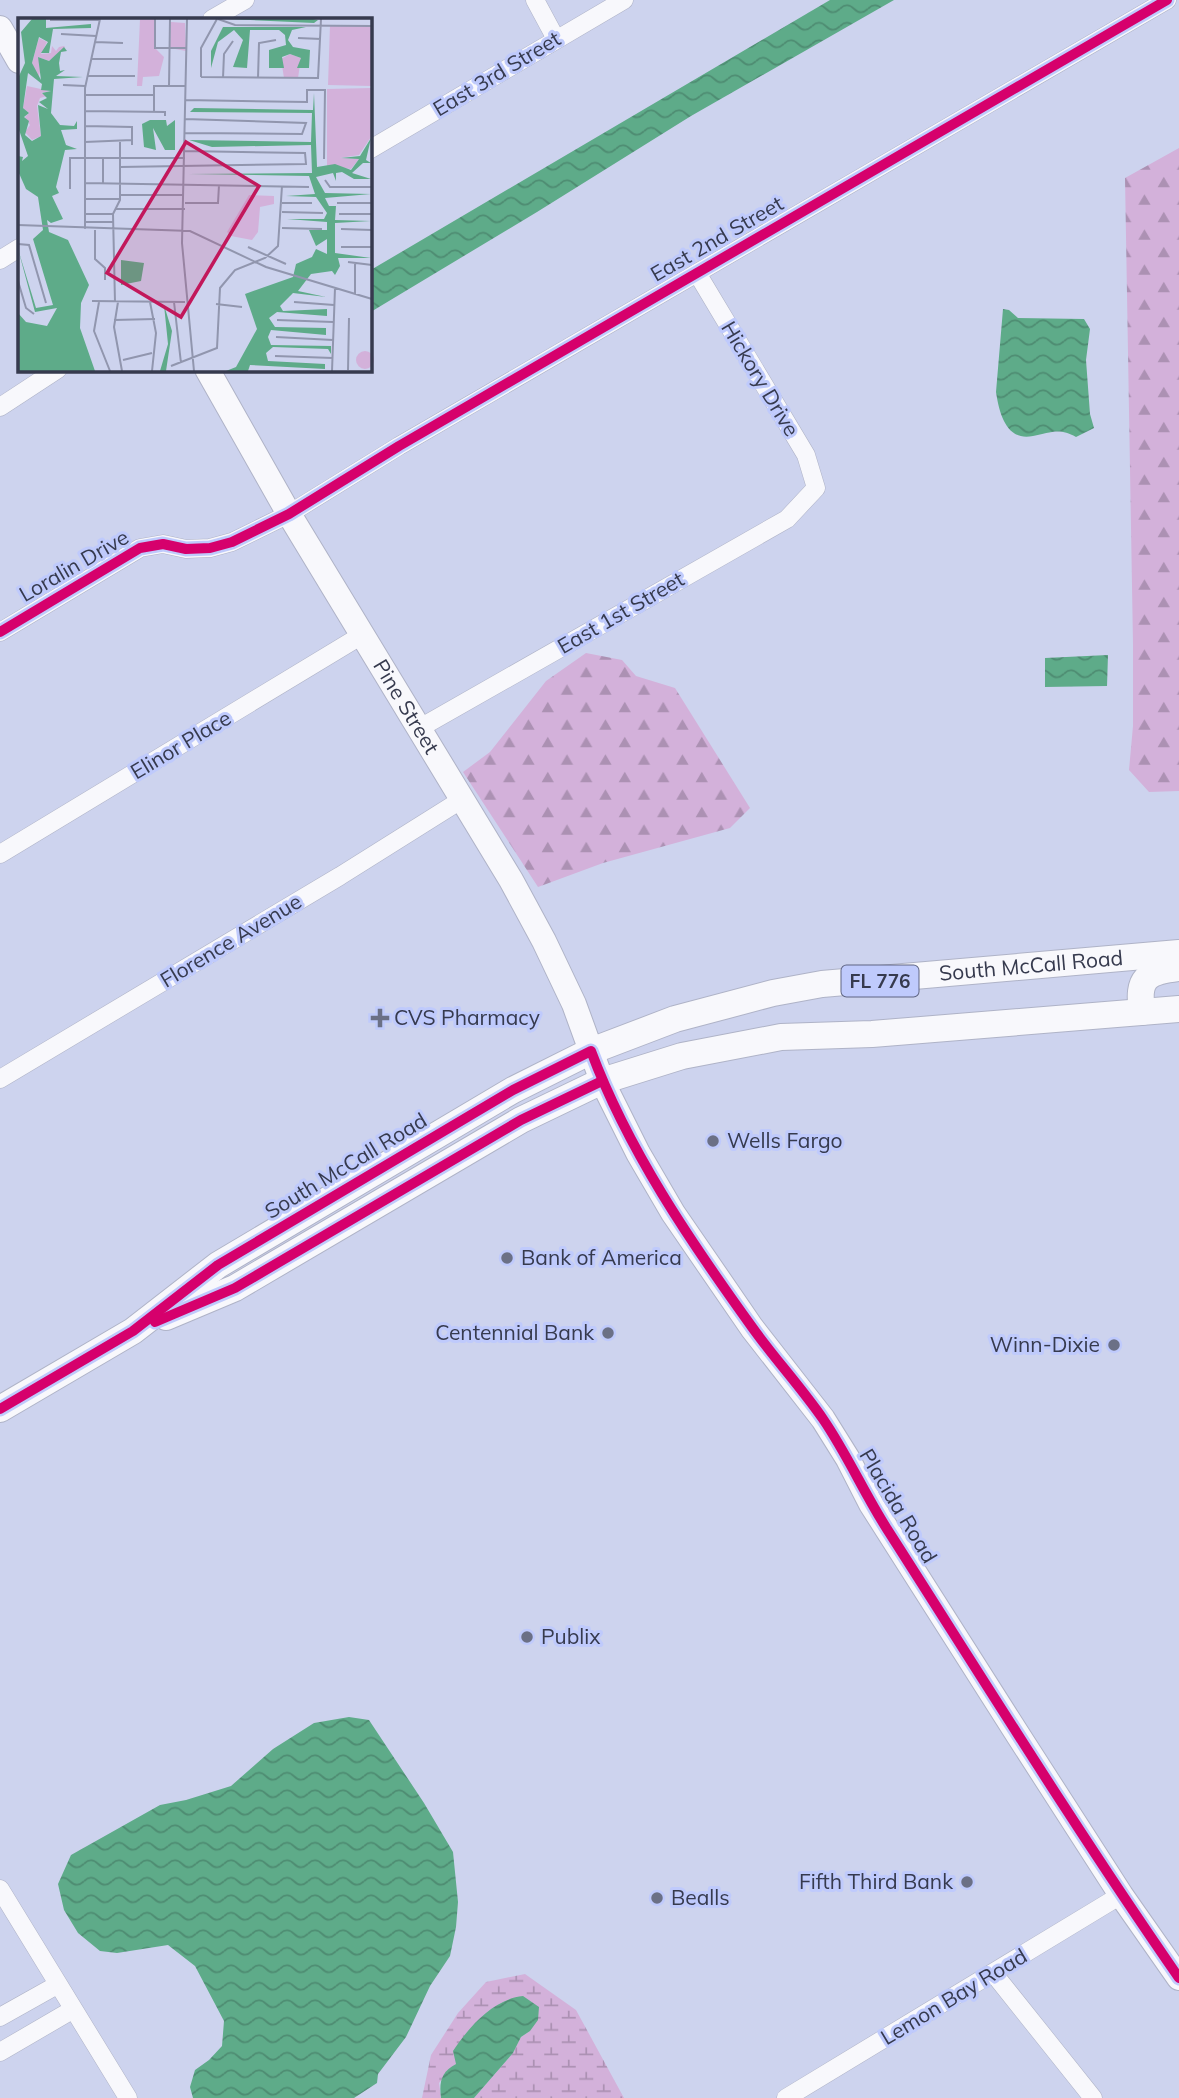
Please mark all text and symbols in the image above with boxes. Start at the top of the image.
inset map [18,18,371,371]
street label: East 3rd Street [428,25,565,121]
street label: East 2nd Street [645,190,788,287]
street label: Hickory Drive [716,316,805,441]
street label: Loralin Drive [14,523,133,607]
street label: East 1st Street [553,565,688,659]
street label: Pine Street [368,654,445,758]
street label: Elinor Place [126,704,235,784]
street label: Florence Avenue [155,888,306,993]
street label: South McCall Road [938,944,1124,986]
road number: FL 776 [842,965,918,996]
place label: CVS Pharmacy [394,1004,540,1030]
marker: CVS Pharmacy [372,1010,388,1026]
street label: South McCall Road [260,1107,431,1224]
place label: Wells Fargo [727,1127,843,1153]
marker: Wells Fargo [705,1133,721,1149]
place label: Bank of America [521,1244,682,1270]
marker: Bank of America [499,1250,515,1266]
place label: Centennial Bank [435,1319,594,1345]
marker: Centennial Bank [600,1325,616,1341]
place label: Winn-Dixie [990,1331,1100,1357]
marker: Winn-Dixie [1106,1337,1122,1353]
street label: Placida Road [855,1444,943,1567]
place label: Publix [541,1623,600,1649]
marker: Publix [519,1629,535,1645]
place label: Fifth Third Bank [799,1868,953,1894]
marker: Fifth Third Bank [959,1874,975,1890]
place label: Bealls [671,1884,730,1910]
marker: Bealls [649,1890,665,1906]
street label: Lemon Bay Road [876,1942,1031,2050]

